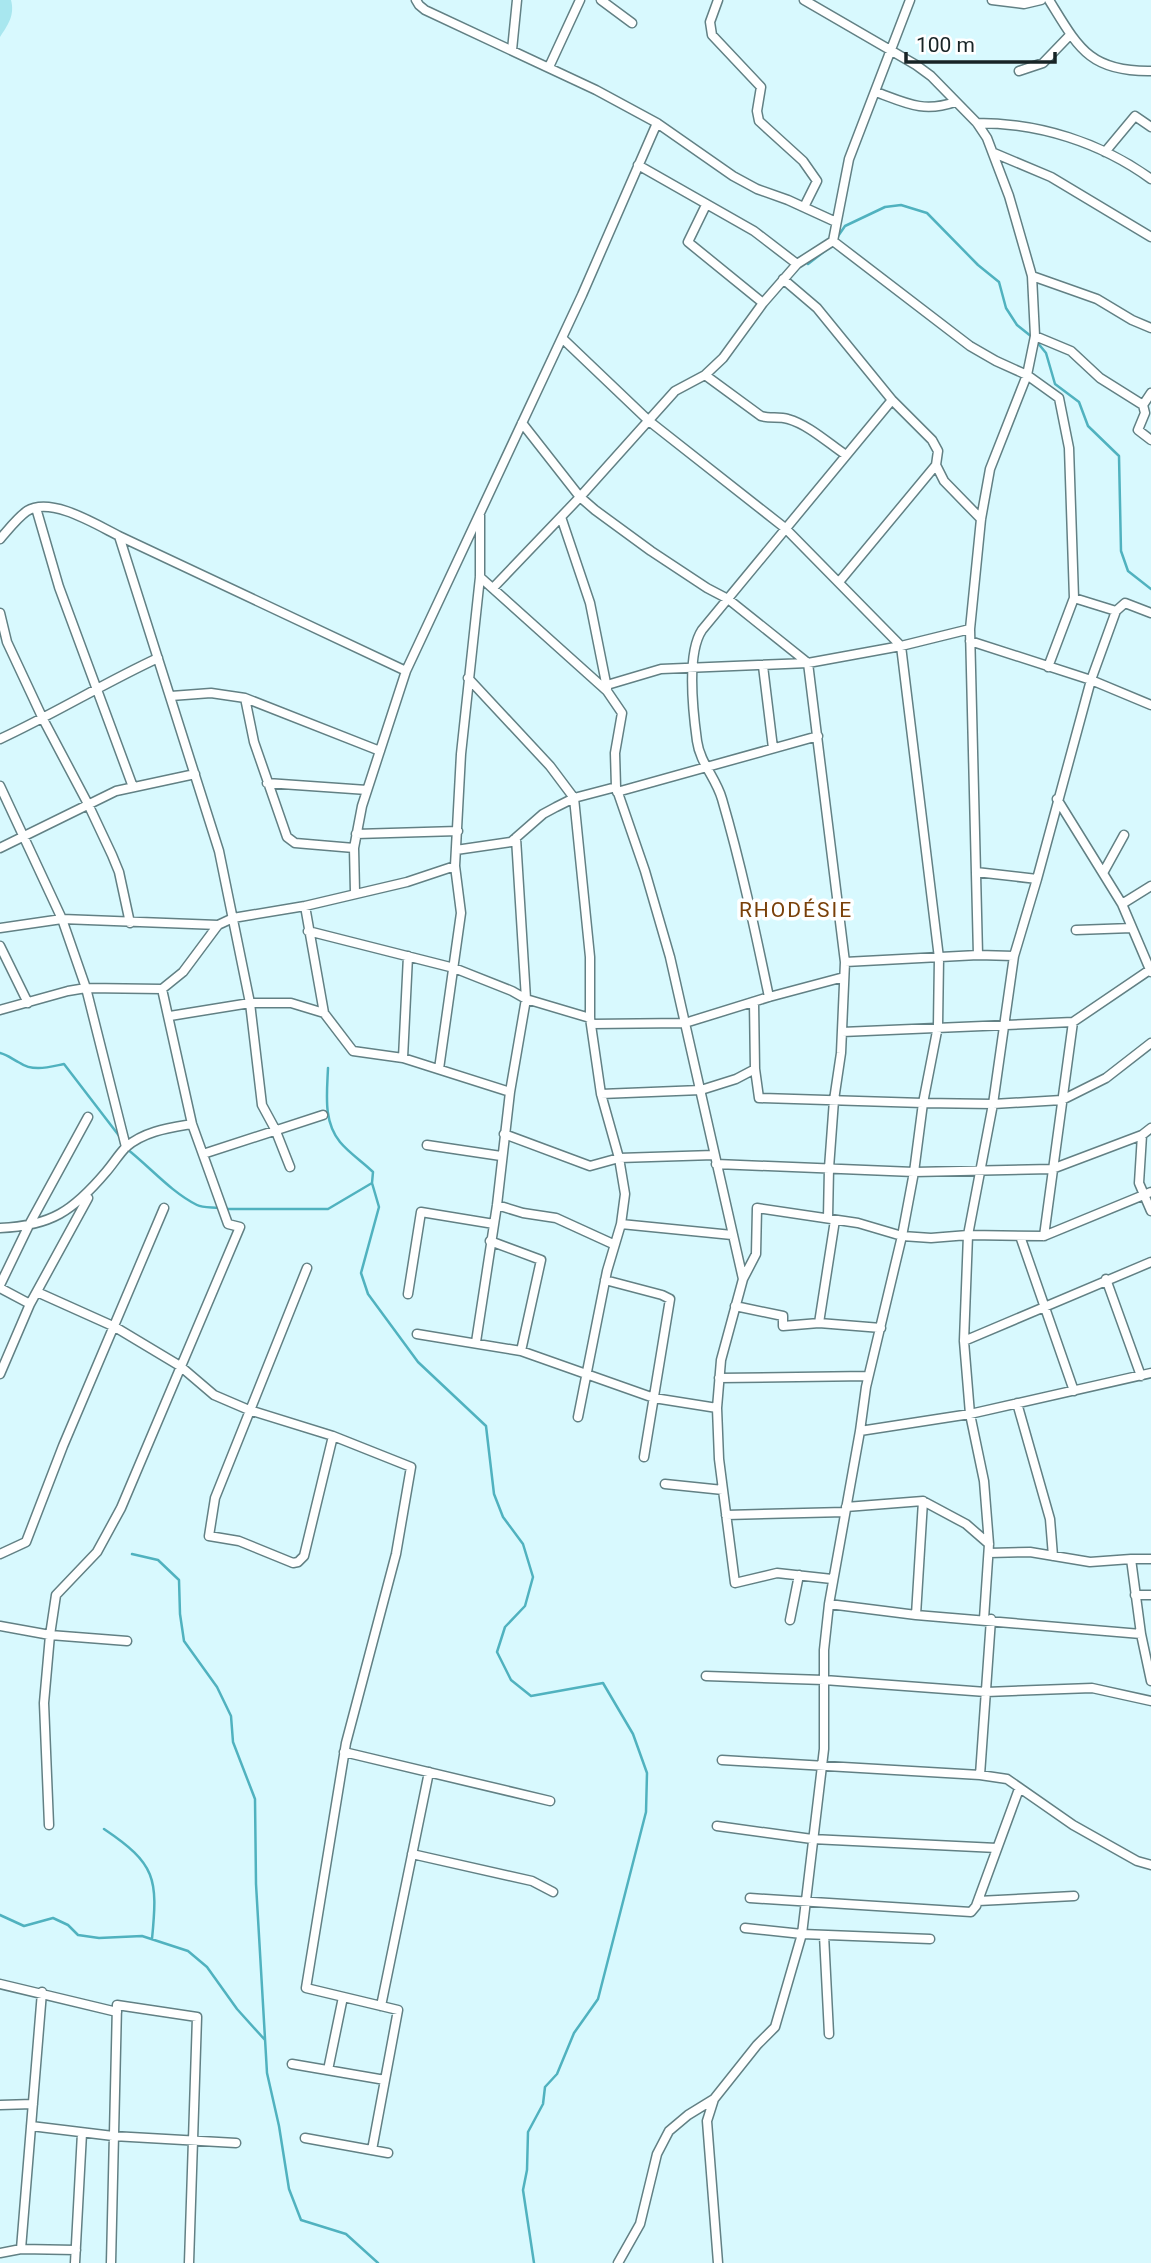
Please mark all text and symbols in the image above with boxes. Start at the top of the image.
scale bar [906,21,1055,65]
text: 100 m [916,33,975,57]
district label: RHODÉSIE [739,898,853,922]

